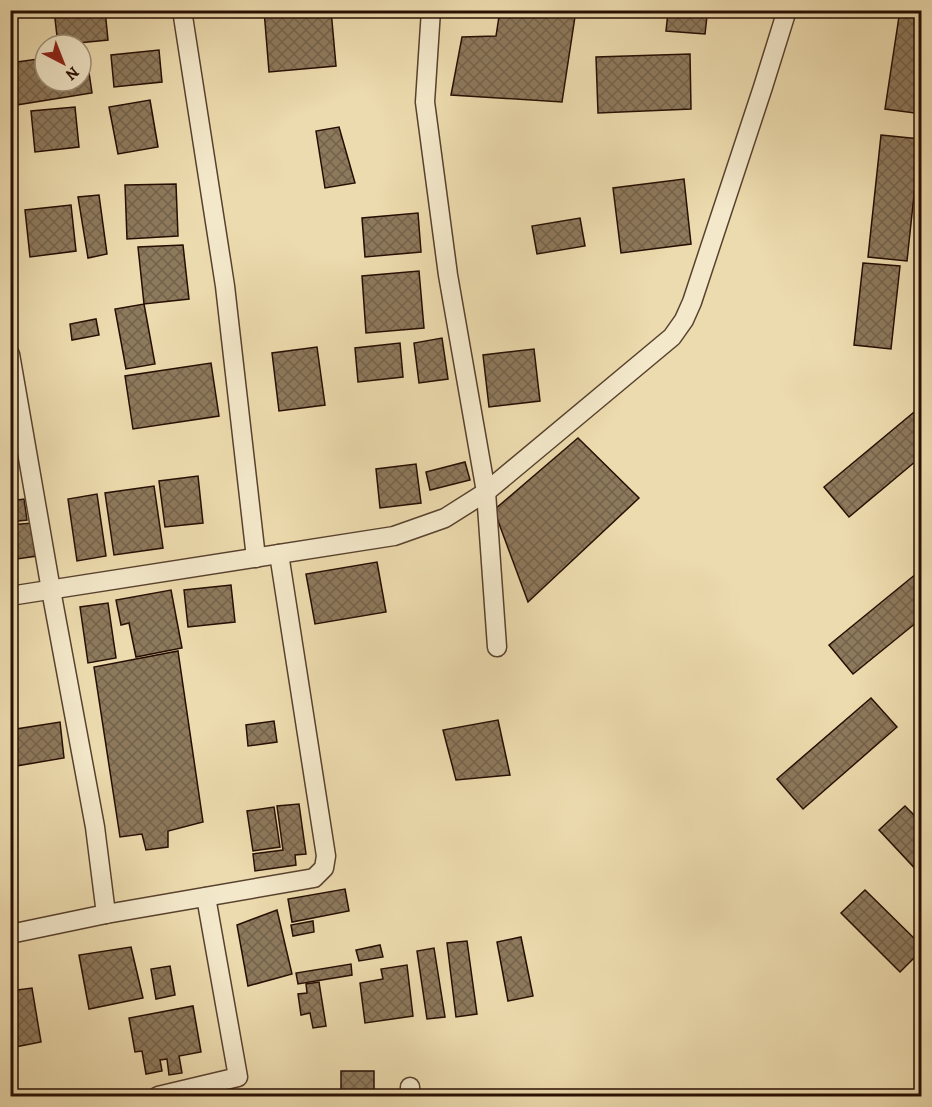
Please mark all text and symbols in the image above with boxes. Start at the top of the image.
north arrow [33,33,93,93]
text: N [60,61,84,86]

